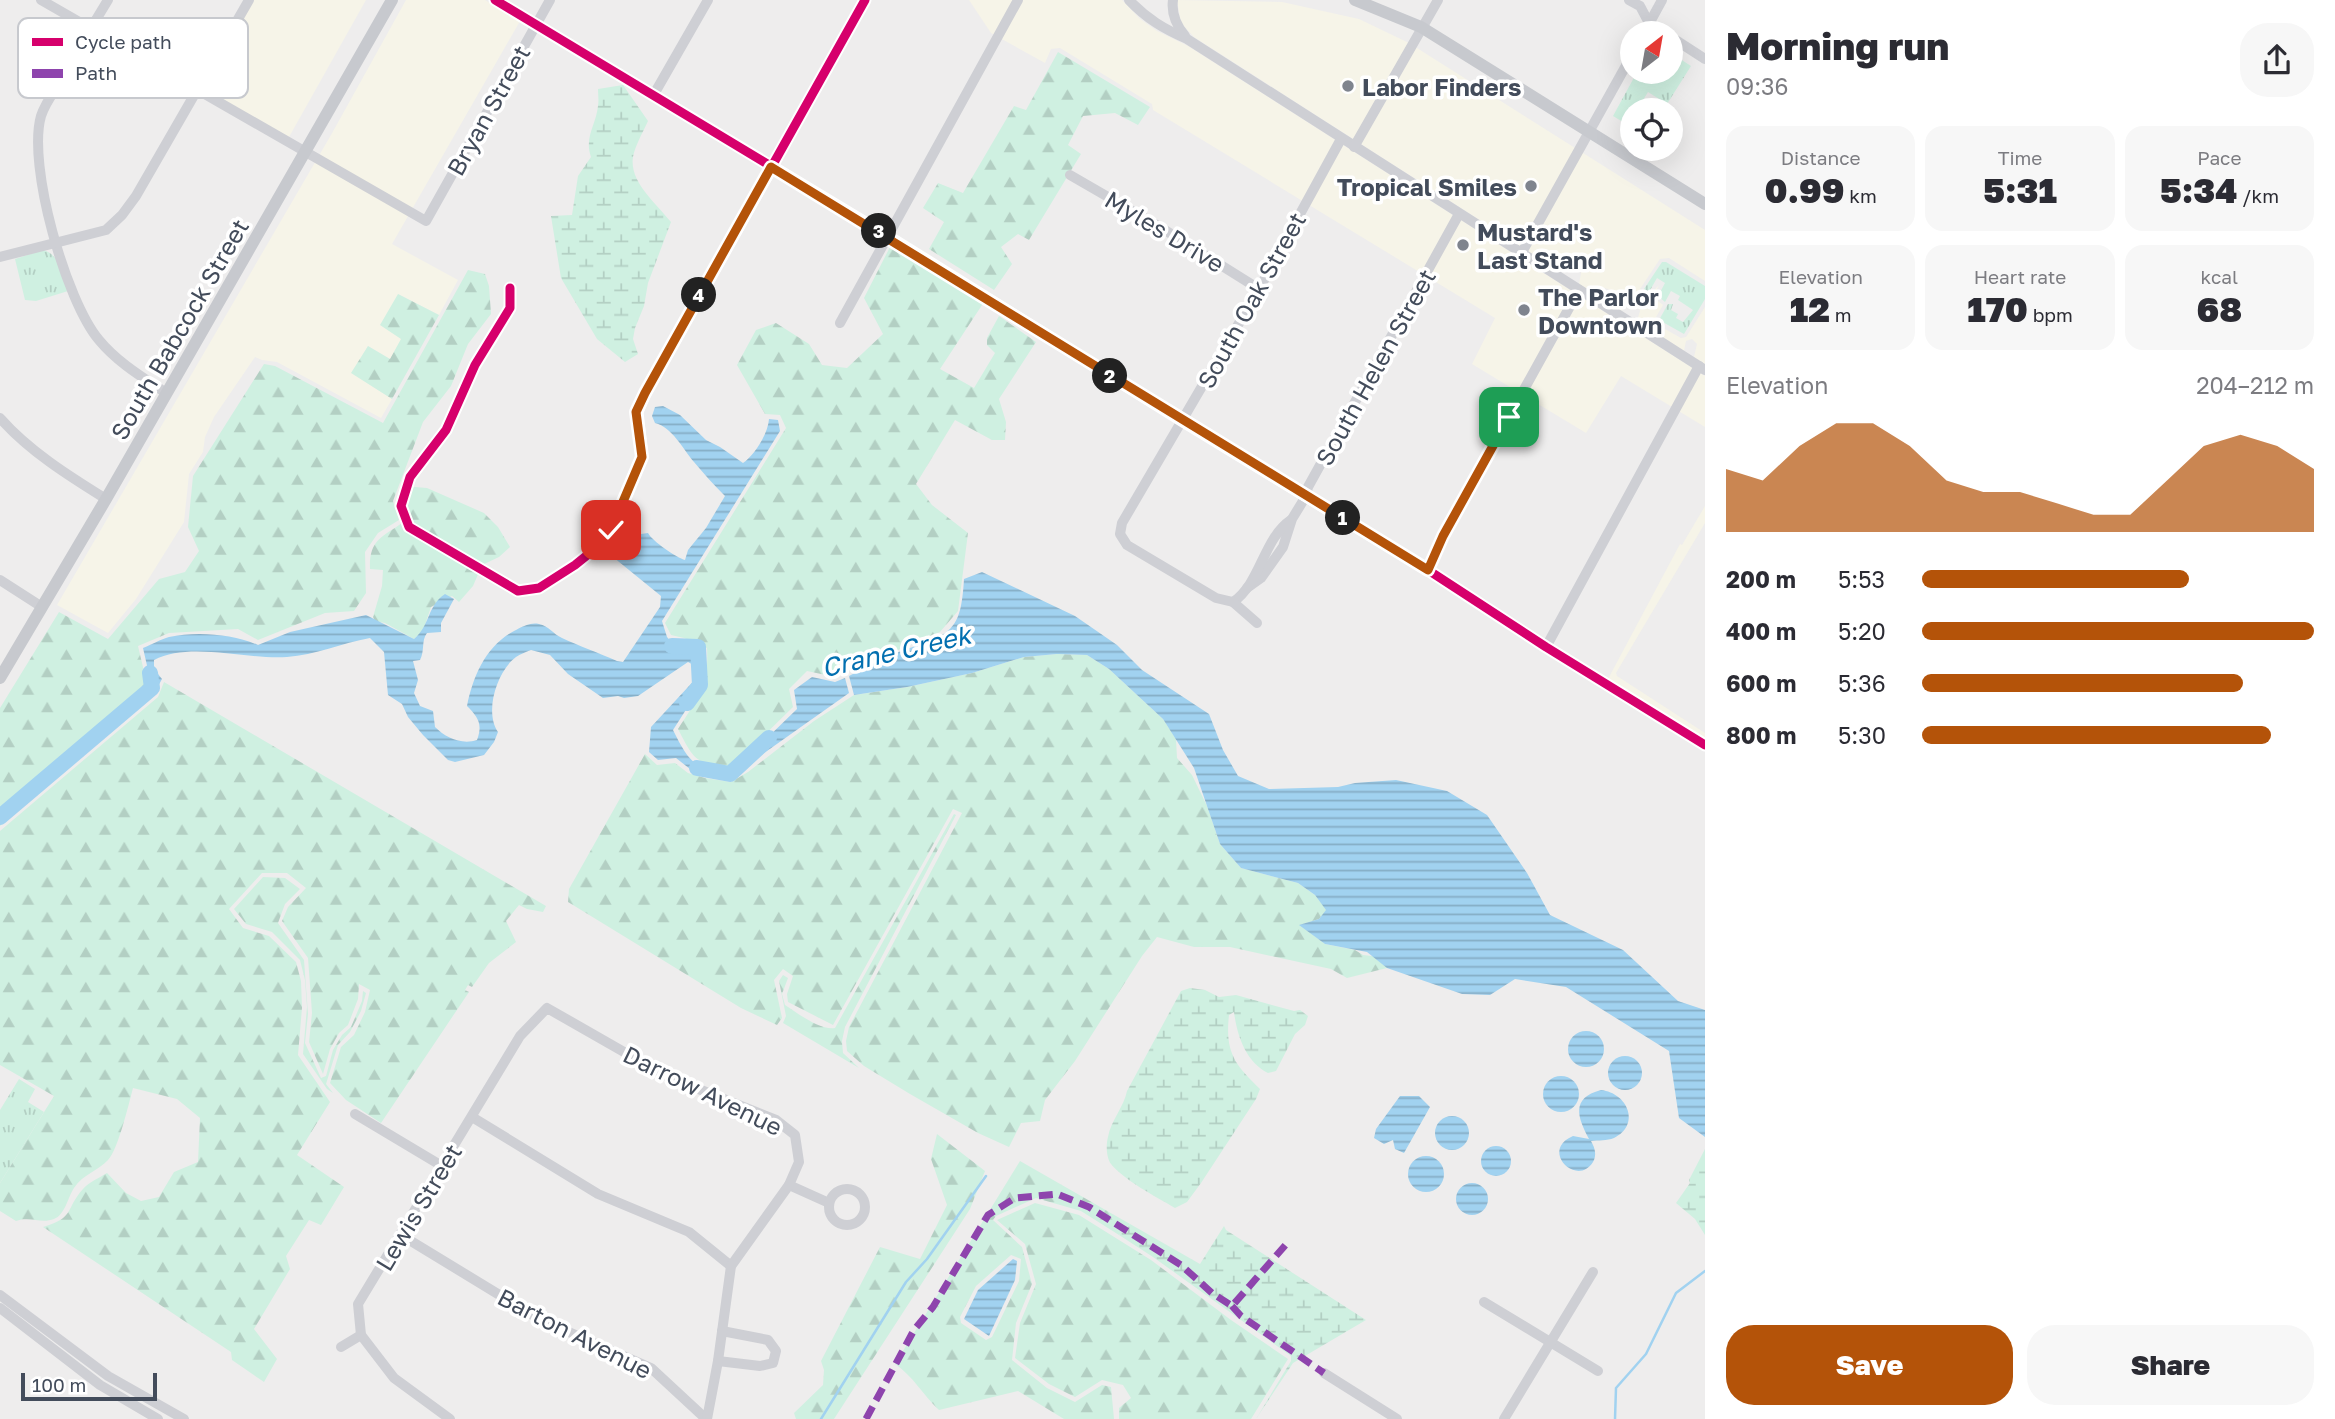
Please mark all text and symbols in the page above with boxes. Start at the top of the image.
legend [18,18,248,98]
north arrow [1620,21,1684,84]
map controls [1620,21,1683,161]
text: Morning run [1726,23,1949,68]
button: share [2240,23,2314,97]
text: Cycle path [75,30,172,53]
street label: Bryan Street [440,40,536,180]
text: Path [75,61,117,84]
place label: Labor Finders [1362,72,1521,101]
text: 09:36 [1726,72,1788,100]
marker: Labor Finders [1340,78,1356,94]
button: locate [1620,98,1683,161]
text: Distance [1781,146,1861,169]
text: Time [1998,146,2042,169]
text: Pace [2197,146,2242,169]
text: 0.99 [1764,169,1845,211]
text: 5:31 [1983,169,2057,211]
text: 5:34 [2160,169,2238,211]
place label: Tropical Smiles [1337,172,1517,201]
marker: Tropical Smiles [1523,178,1539,194]
street label: Myles Drive [1100,184,1230,278]
text: km [1845,184,1877,207]
text: /km [2238,184,2279,207]
street label: South Oak Street [1191,207,1311,393]
street label: South Babcock Street [104,213,254,445]
pin: 3 [862,214,896,248]
place label: Mustard's Last Stand [1477,217,1602,274]
text: 3 [873,219,884,242]
marker: Mustard's Last Stand [1455,237,1471,253]
street label: South Helen Street [1309,264,1441,470]
text: Elevation [1778,265,1863,288]
text: Heart rate [1974,265,2066,288]
text: kcal [2201,265,2238,288]
pin: 4 [682,278,716,312]
place label: The Parlor Downtown [1538,282,1662,339]
text: 4 [693,283,704,306]
text: 12 [1790,288,1830,330]
text: 170 [1967,288,2028,330]
text: 68 [2196,288,2242,330]
marker: The Parlor Downtown [1516,302,1532,318]
text: m [1830,303,1852,326]
text: bpm [2028,303,2073,326]
pin: 2 [1092,358,1128,394]
text: 2 [1104,364,1115,387]
text: Elevation [1726,371,1828,399]
text: 204–212 m [2196,371,2314,399]
pin [1479,387,1539,447]
icon: arrive [1490,398,1528,436]
pin [581,500,641,560]
pin: 1 [1326,500,1360,536]
text: 1 [1338,506,1347,529]
icon: check [592,511,630,549]
text: 200 m [1726,565,1796,593]
text: 5:53 [1838,565,1885,593]
text: 400 m [1726,617,1796,645]
text: 5:20 [1838,617,1886,645]
water label: Crane Creek [818,618,976,683]
text: 600 m [1726,669,1796,697]
text: 5:36 [1838,669,1886,697]
text: 800 m [1726,721,1797,749]
text: 5:30 [1838,721,1886,749]
street label: Darrow Avenue [619,1039,787,1141]
street label: Lewis Street [369,1138,467,1276]
street label: Barton Avenue [493,1282,657,1384]
button: Save [1726,1325,2013,1405]
button: Share [2027,1325,2314,1405]
scale bar [21,1370,158,1402]
text: 100 m [32,1373,86,1396]

